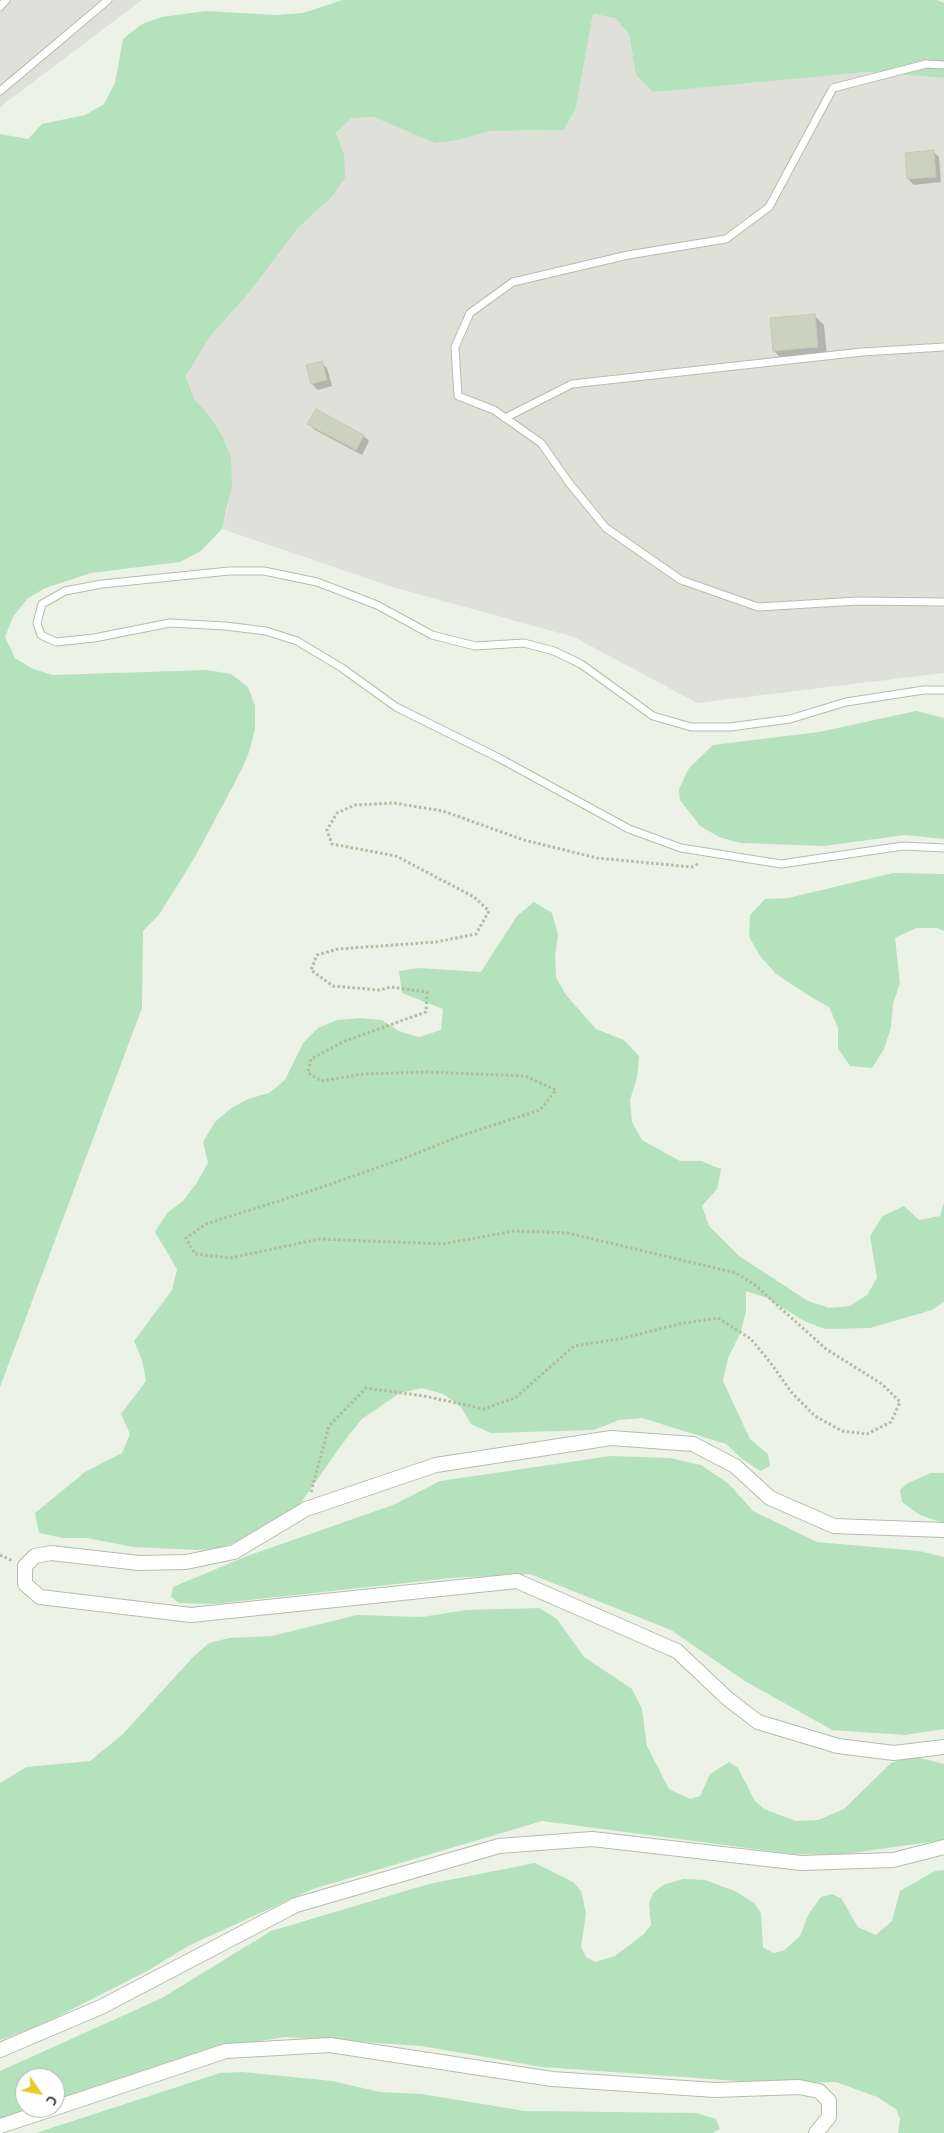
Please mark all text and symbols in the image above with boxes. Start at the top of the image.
north arrow [15,2068,65,2118]
text: С [42,2092,61,2109]

